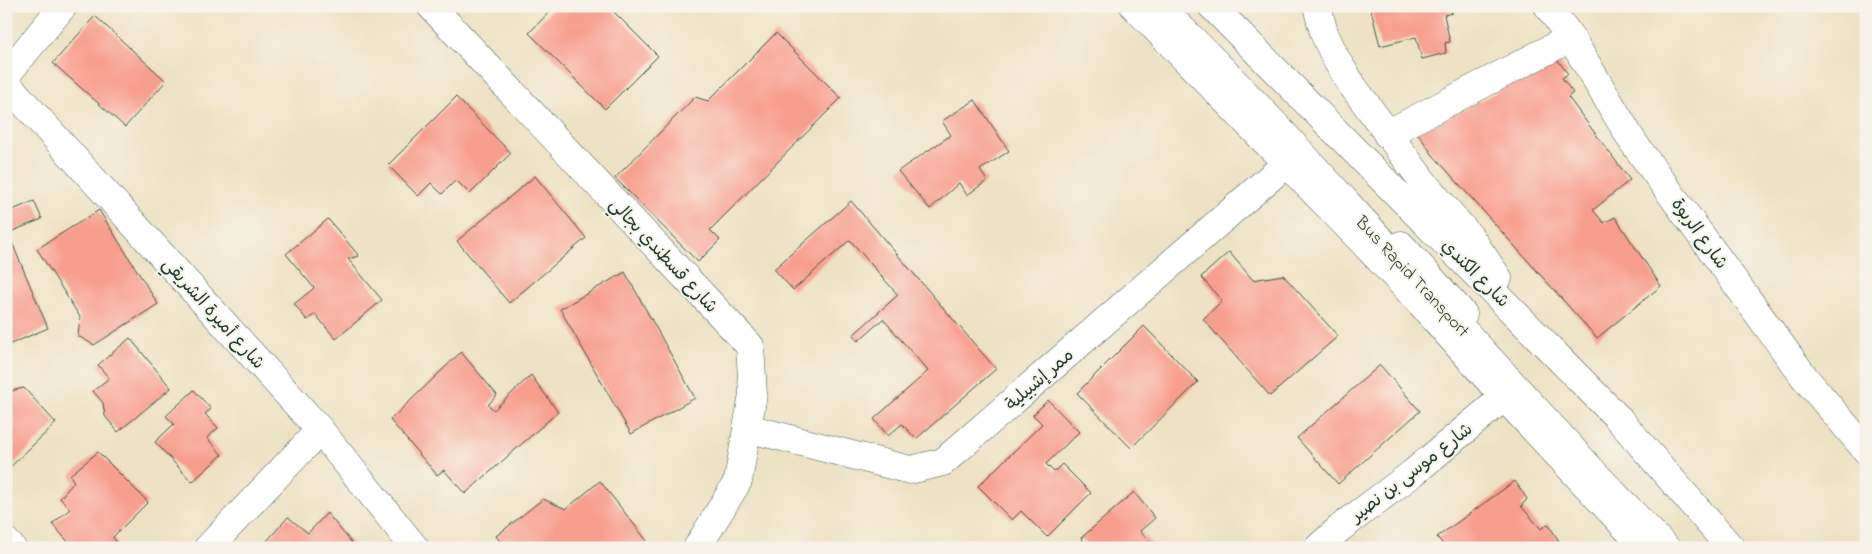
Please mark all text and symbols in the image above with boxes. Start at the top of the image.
street label: شارع قسطندي بجالي [601,193,723,321]
street label: شارع الربوة [1664,193,1733,275]
street label: Bus Rapid Transport [1348,210,1475,344]
street label: شارع الكندي [1434,234,1515,315]
street label: شارع أميرة الشريقي [154,253,270,377]
street label: ممر إشبيلية [1000,343,1080,418]
street label: شارع موسى بن نصير [1344,417,1479,531]

